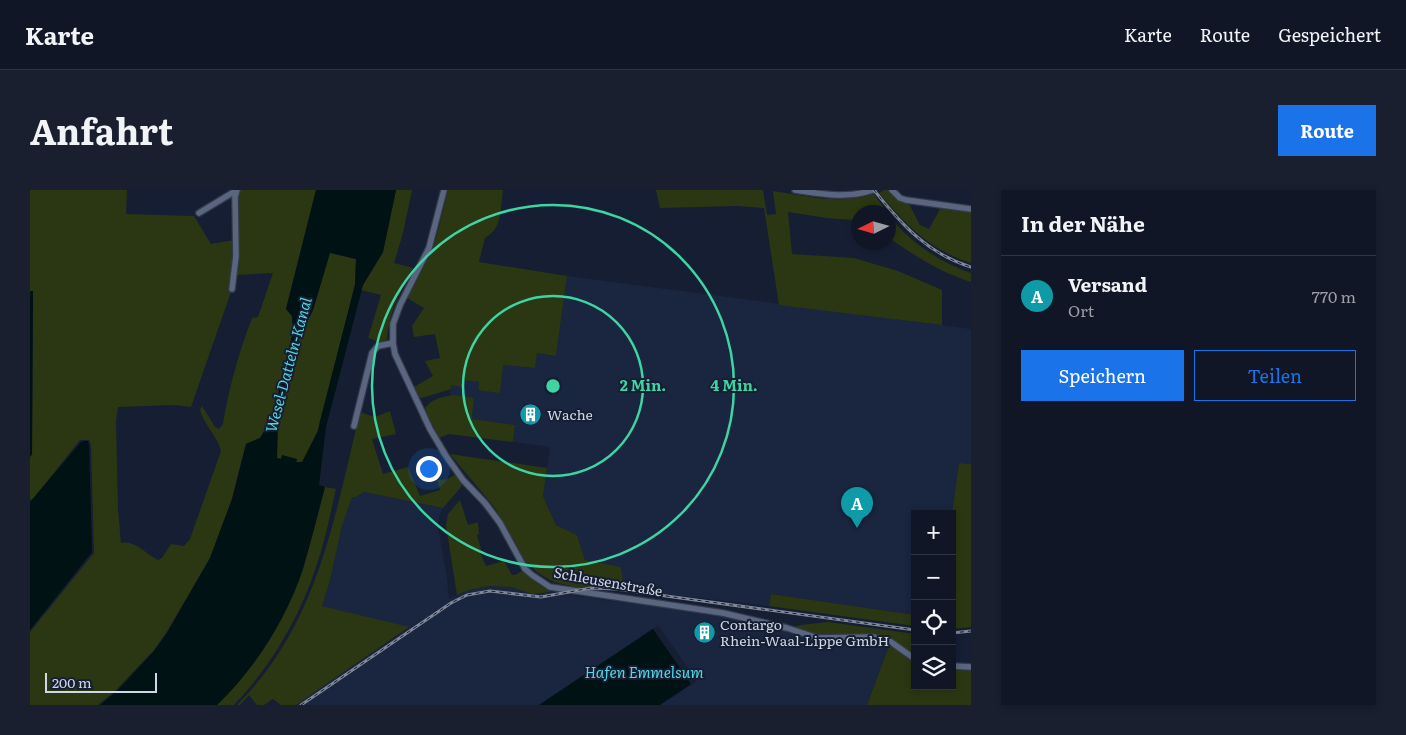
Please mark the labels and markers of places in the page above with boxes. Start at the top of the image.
centre of rings [544,377,562,395]
building icon: Wache [519,403,543,427]
place label: Wache [547,404,593,424]
pin: A [841,487,873,528]
place label: Contargo Rhein-Waal-Lippe GmbH [720,614,889,650]
building icon: Contargo Rhein-Waal-Lippe GmbH [692,621,716,645]

